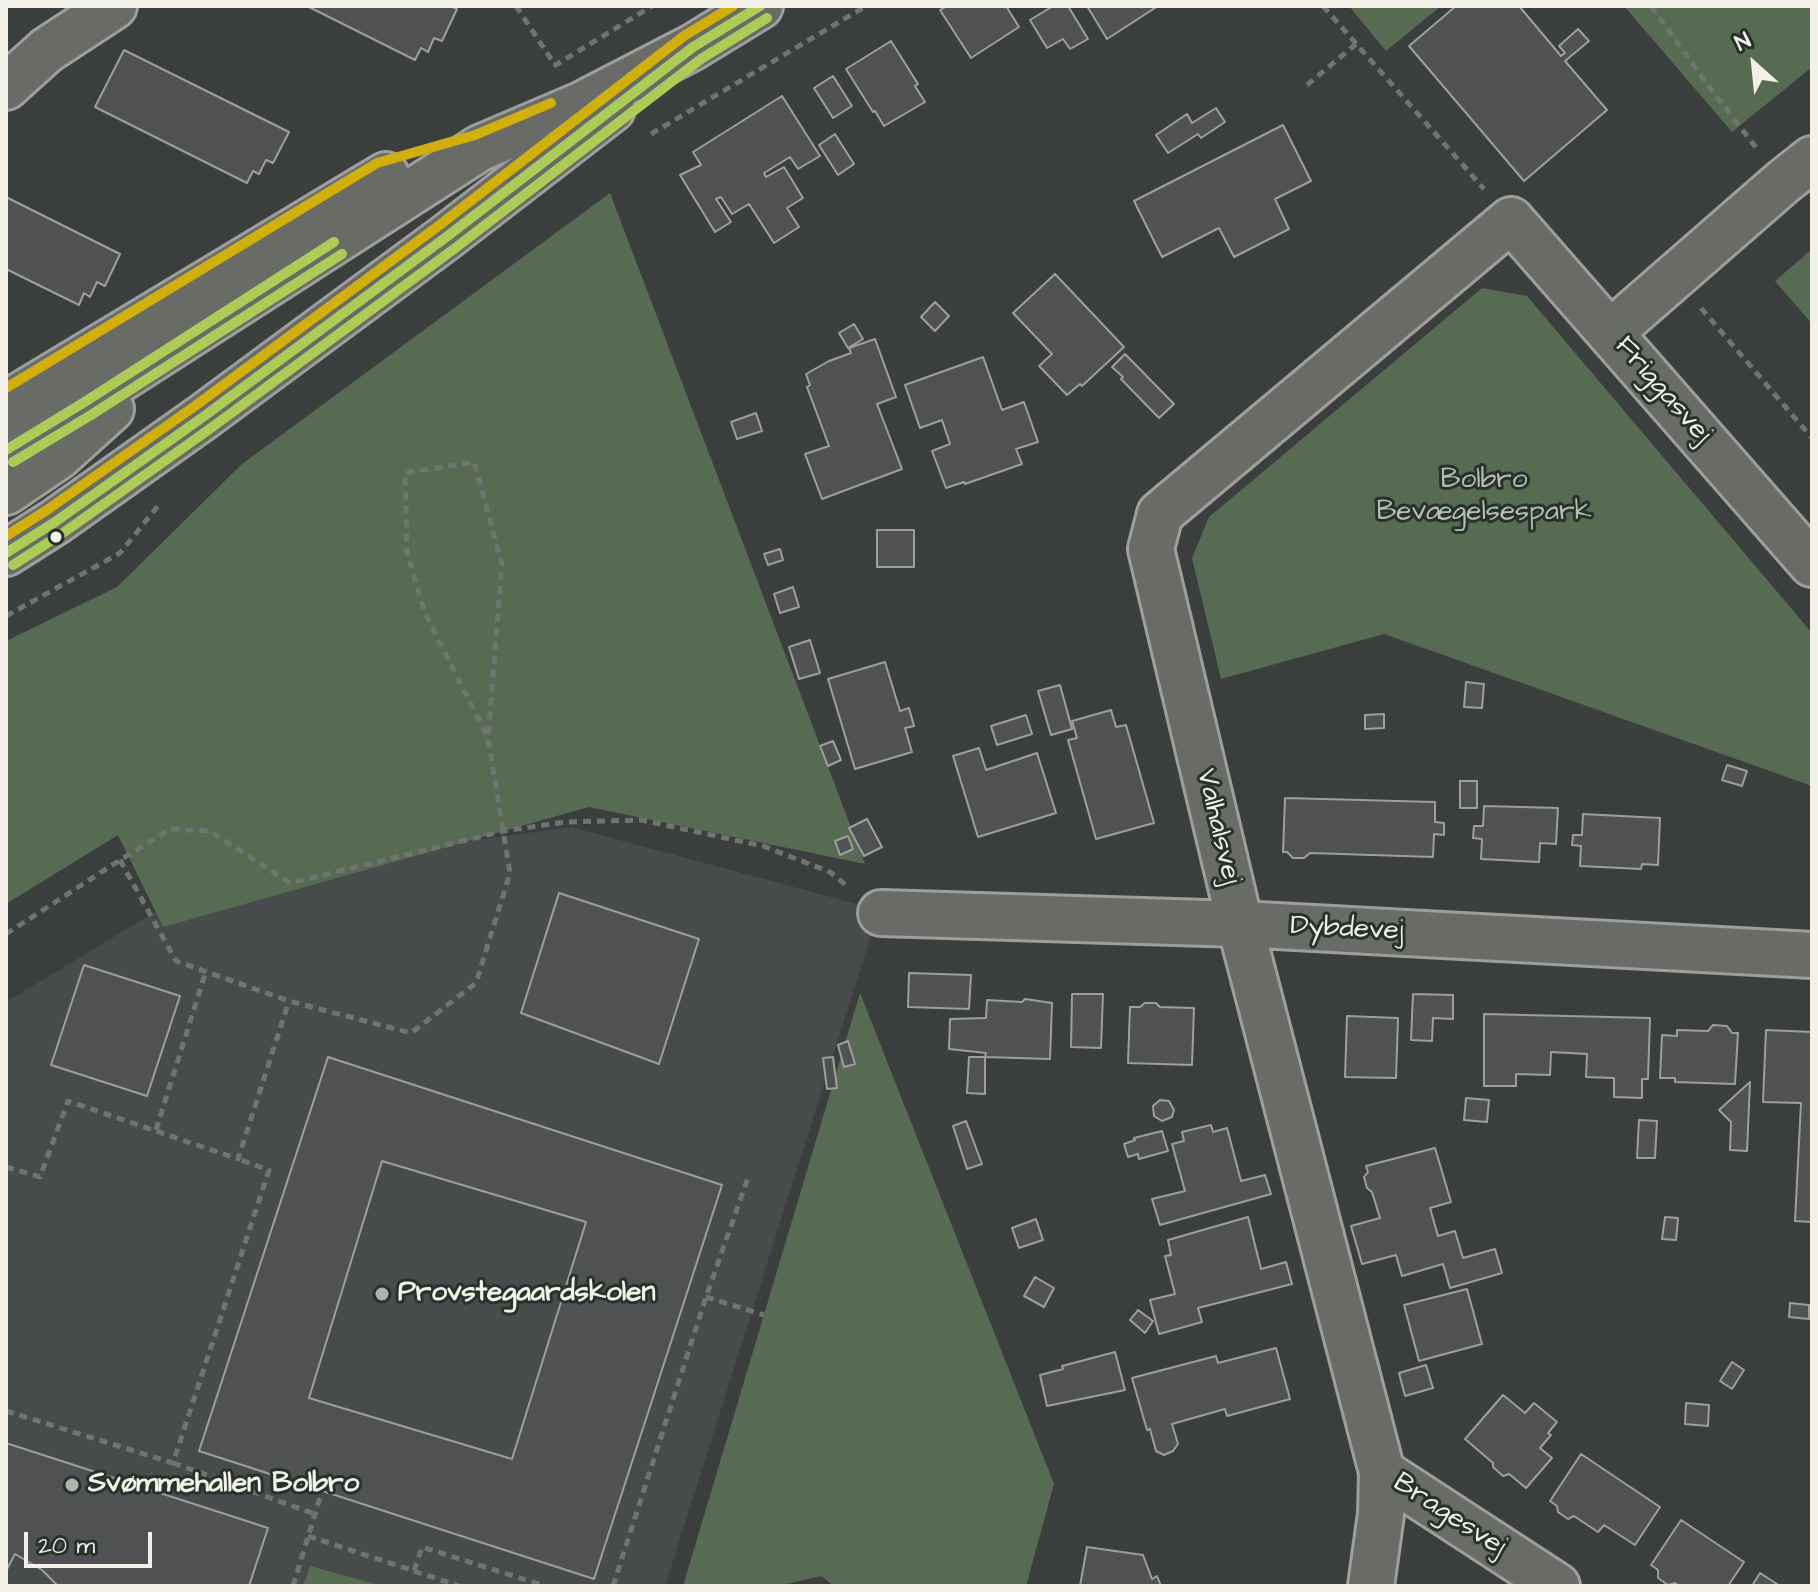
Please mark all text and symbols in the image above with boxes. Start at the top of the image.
north arrow [1714,24,1794,104]
text: N [1730,25,1756,59]
street label: Friggasvej [1606,331,1718,451]
park label: Bolbro Bevægelsespark [1376,464,1592,530]
unlabelled marker [48,529,64,545]
street label: Valhalsvej [1187,766,1247,888]
street label: Dybdevej [1290,910,1404,950]
place label: Provstegaardskolen [398,1277,655,1311]
marker: Provstegaardskolen [373,1285,391,1303]
street label: Bragesvej [1386,1467,1512,1565]
place label: Svømmehallen Bolbro [88,1468,359,1502]
marker: Svømmehallen Bolbro [63,1476,81,1494]
scale bar [28,1516,156,1566]
text: 20 m [38,1529,95,1563]

